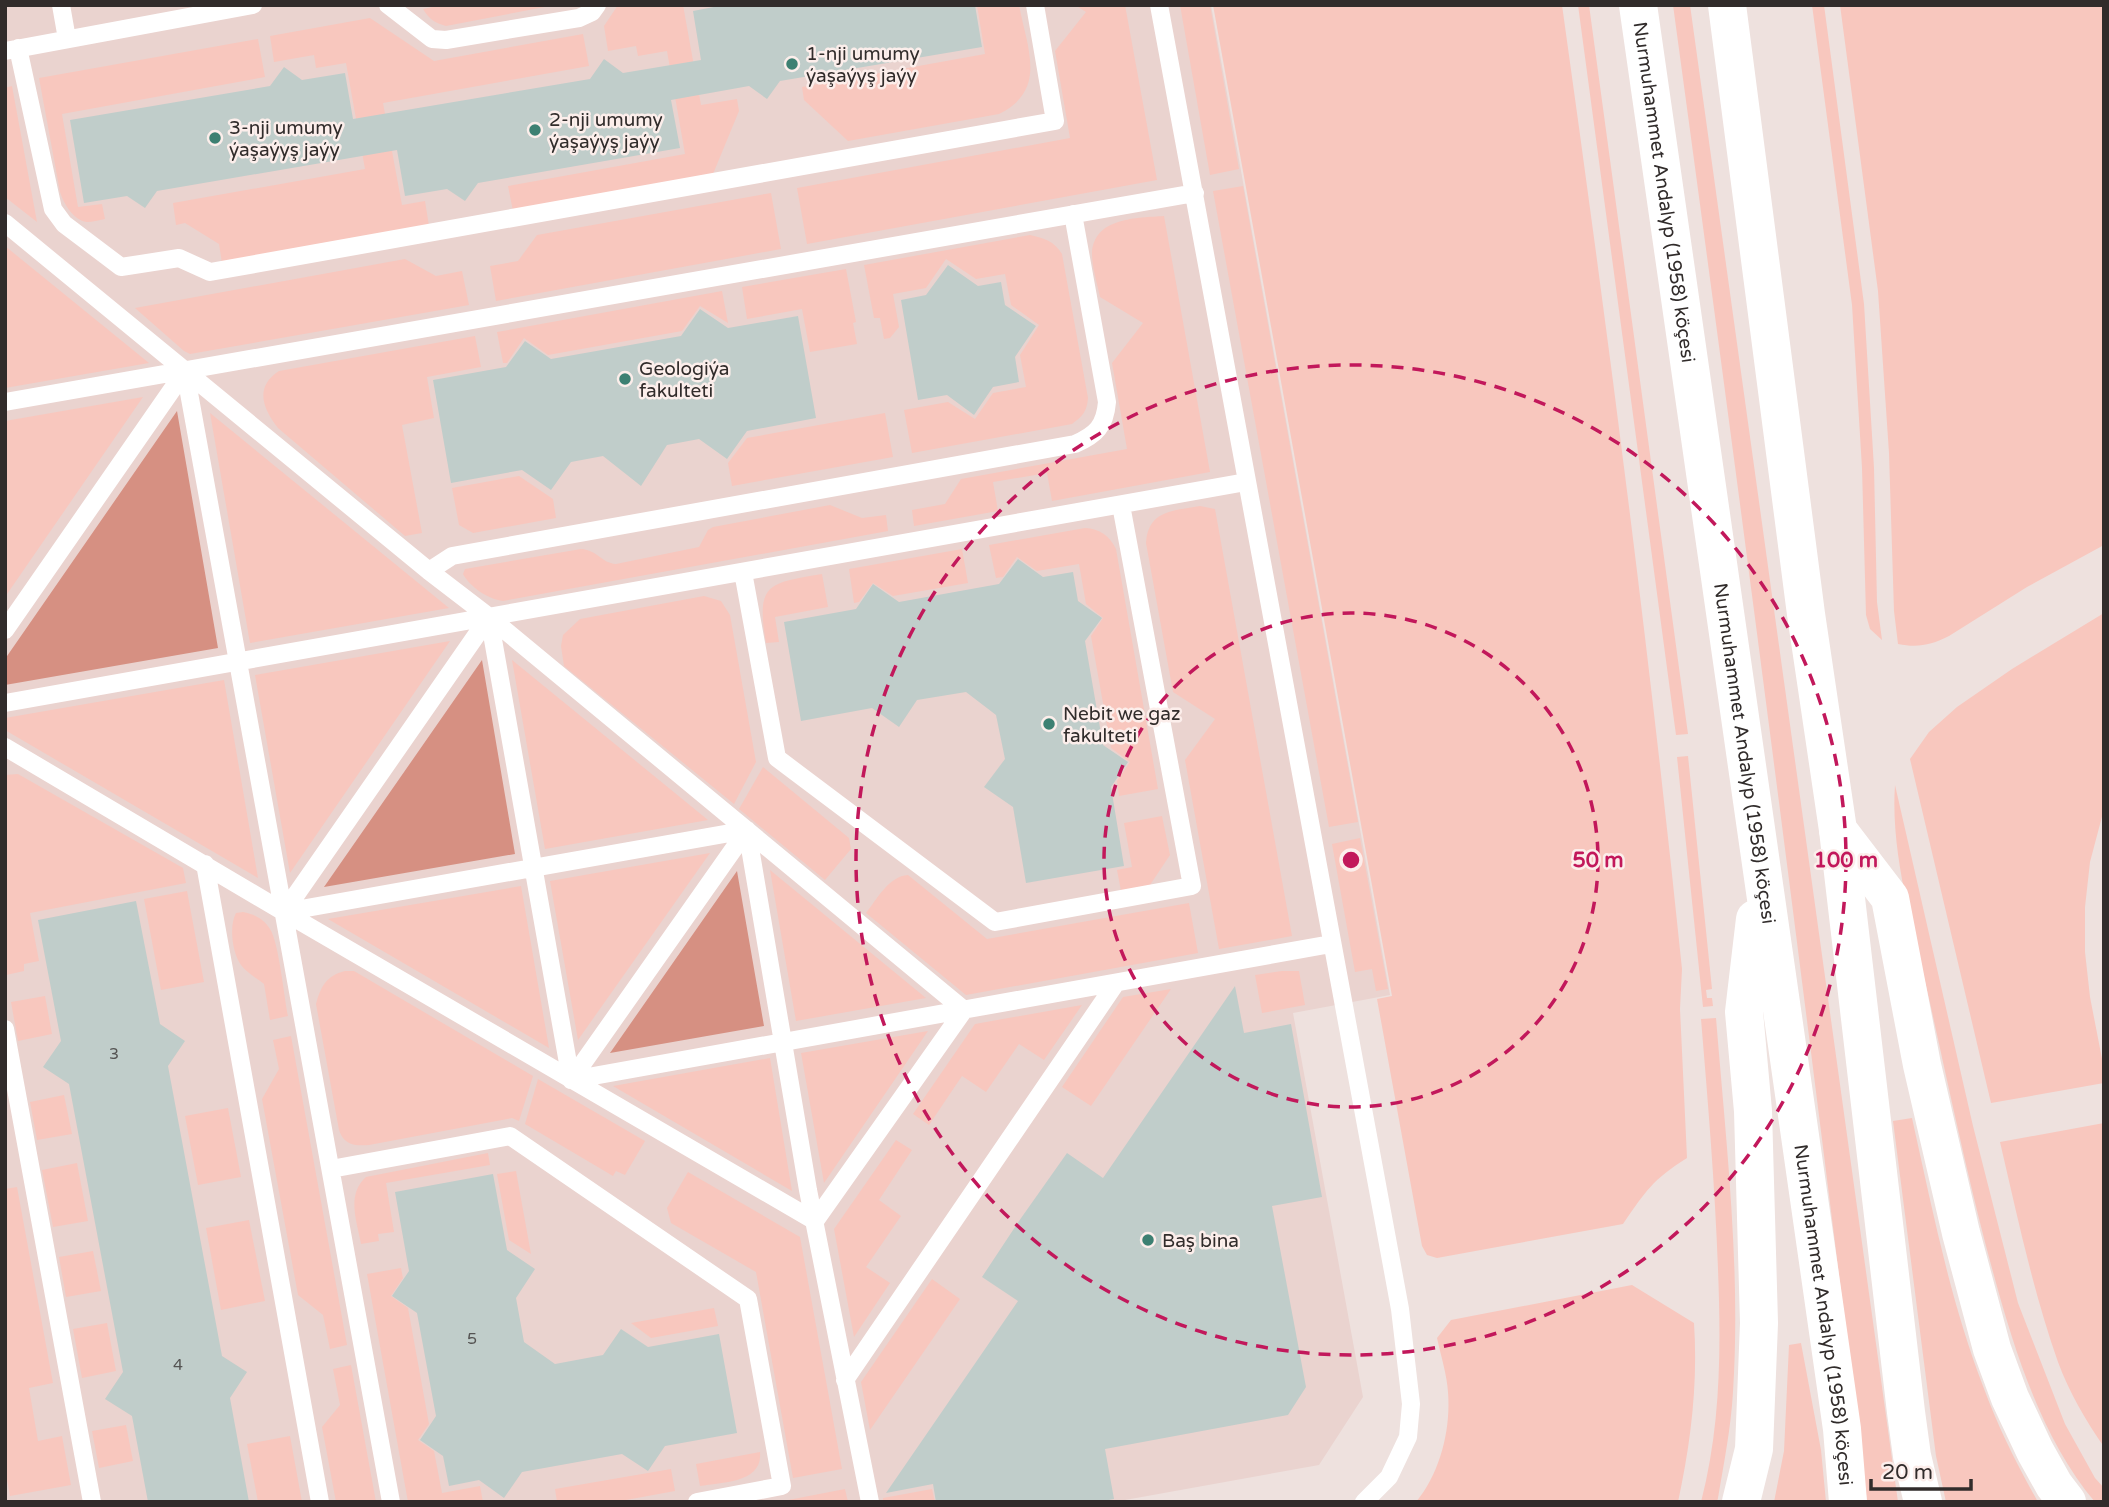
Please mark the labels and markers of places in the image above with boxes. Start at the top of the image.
place label: 1-nji umumy ýaşaýyş jaýy [806,43,920,87]
marker: 1-nji umumy ýaşaýyş jaýy [784,56,800,72]
place label: 2-nji umumy ýaşaýyş jaýy [549,109,663,153]
place label: 3-nji umumy ýaşaýyş jaýy [229,117,343,161]
marker: 2-nji umumy ýaşaýyş jaýy [527,122,543,138]
marker: 3-nji umumy ýaşaýyş jaýy [207,130,223,146]
place label: Geologiýa fakulteti [639,358,729,402]
marker: Geologiýa fakulteti [617,371,633,387]
place label: Nebit we gaz fakulteti [1063,703,1180,747]
marker: Nebit we gaz fakulteti [1041,716,1057,732]
centre of rings [1339,848,1363,872]
place label: Baş bina [1162,1230,1239,1252]
marker: Baş bina [1140,1232,1156,1248]

